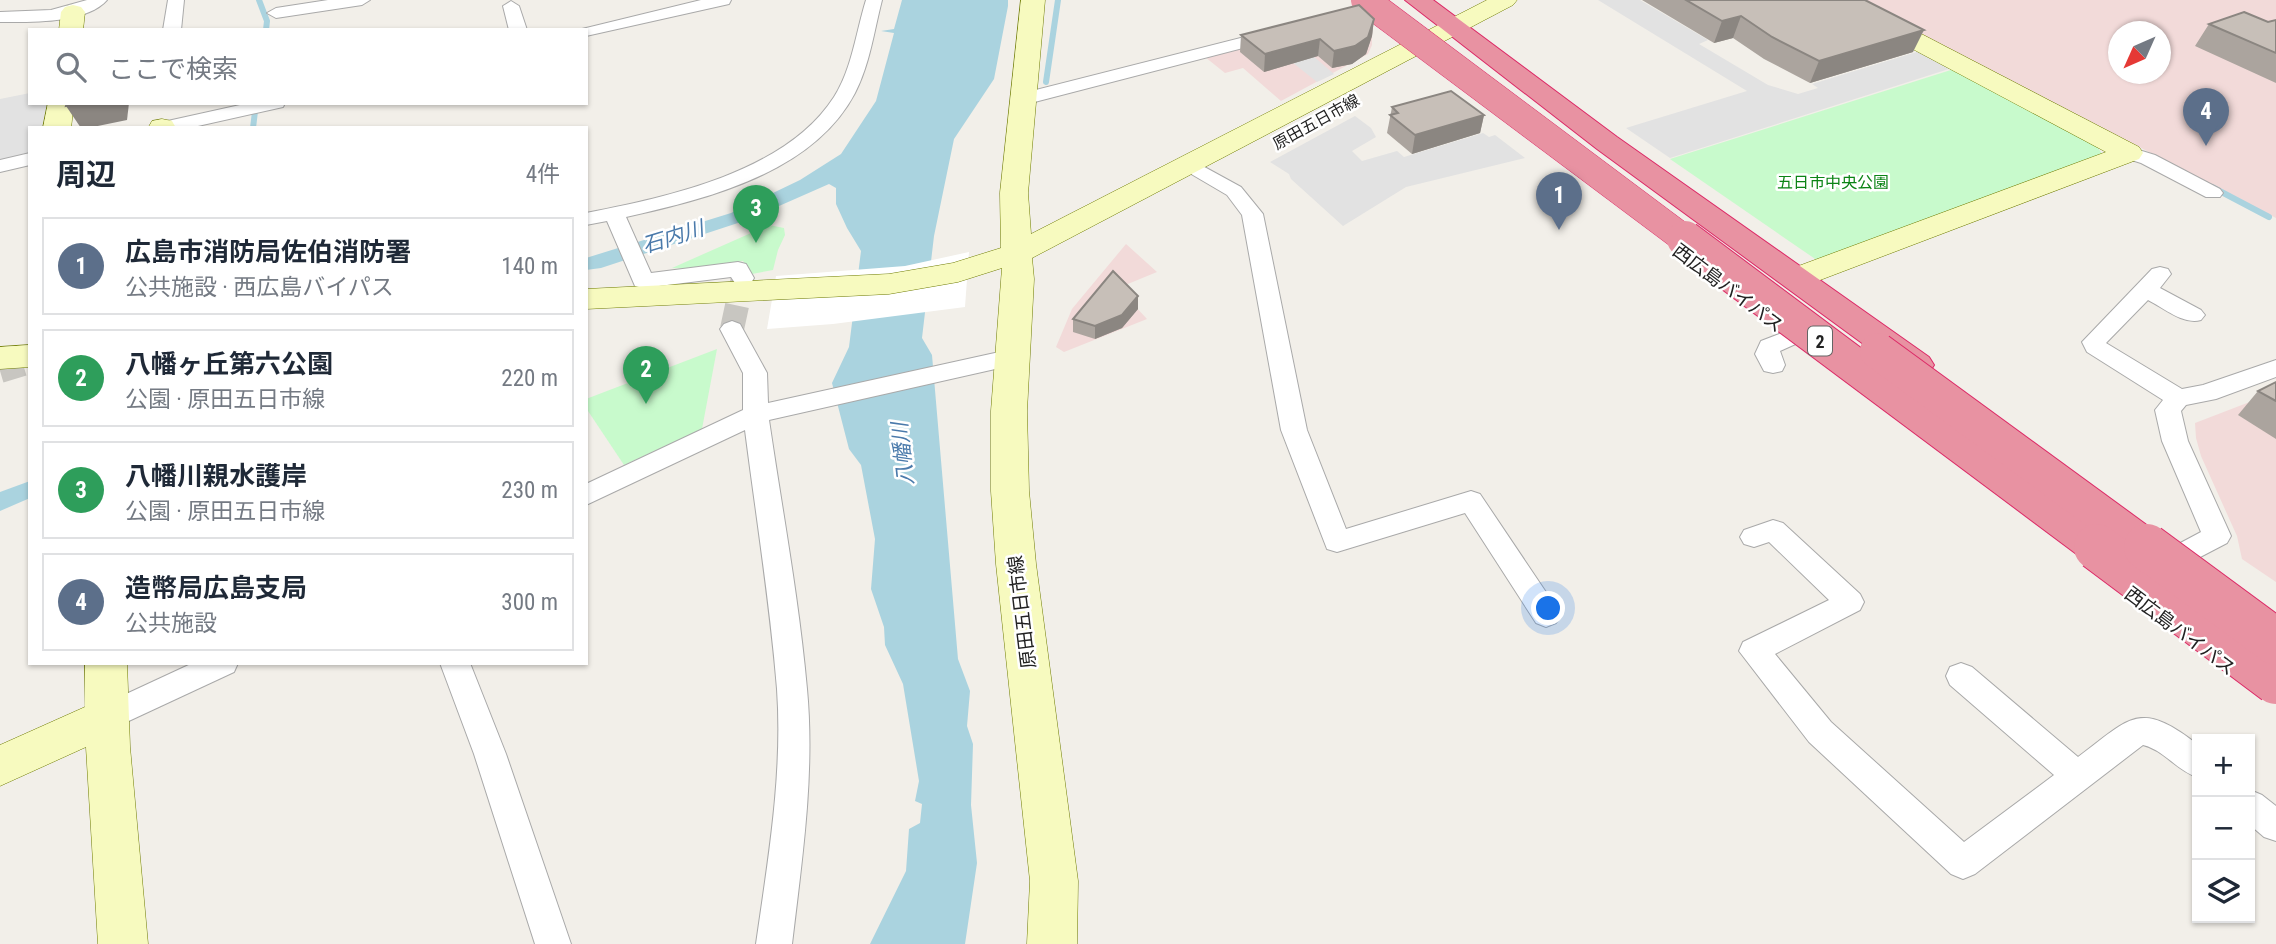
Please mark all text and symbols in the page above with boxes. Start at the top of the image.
north arrow [2108,21,2171,84]
search box [28,28,588,105]
icon: search [52,48,90,86]
text: ここで検索 [108,54,238,84]
pin: 4 [2183,88,2229,146]
street label: 原田五日市線 [1269,90,1363,154]
text: 周辺 [56,157,116,192]
text: 4件 [526,161,560,188]
pin: 1 [1536,172,1582,230]
park label: 五日市中央公園 [1777,173,1889,192]
pin: 3 [733,185,779,243]
water label: 石内川 [639,216,709,258]
text: 広島市消防局佐伯消防署 [125,237,411,267]
street label: 西広島バイパス [1668,239,1788,337]
text: 1 [75,253,87,280]
text: 140 m [501,253,558,280]
text: 公共施設 · 西広島バイパス [125,274,394,301]
road number: 2 [1808,326,1832,356]
pin: 2 [623,346,669,404]
text: 八幡ヶ丘第六公園 [125,349,333,379]
text: 2 [75,365,87,392]
text: 220 m [501,365,558,392]
text: 公園 · 原田五日市線 [125,386,325,413]
water label: 八幡川 [888,419,918,487]
text: 八幡川親水護岸 [125,461,307,491]
text: 3 [75,477,87,504]
text: 230 m [501,477,558,504]
text: 公園 · 原田五日市線 [125,498,325,525]
street label: 原田五日市線 [1004,554,1040,670]
text: 造幣局広島支局 [125,573,307,603]
street label: 西広島バイパス [2120,582,2240,680]
text: 4 [75,589,87,616]
text: 300 m [501,589,558,616]
your location [1531,591,1565,625]
text: 公共施設 [125,610,217,637]
map controls [2192,734,2255,923]
button: + [2192,734,2255,797]
button: − [2192,797,2255,860]
button: layers [2192,860,2255,923]

